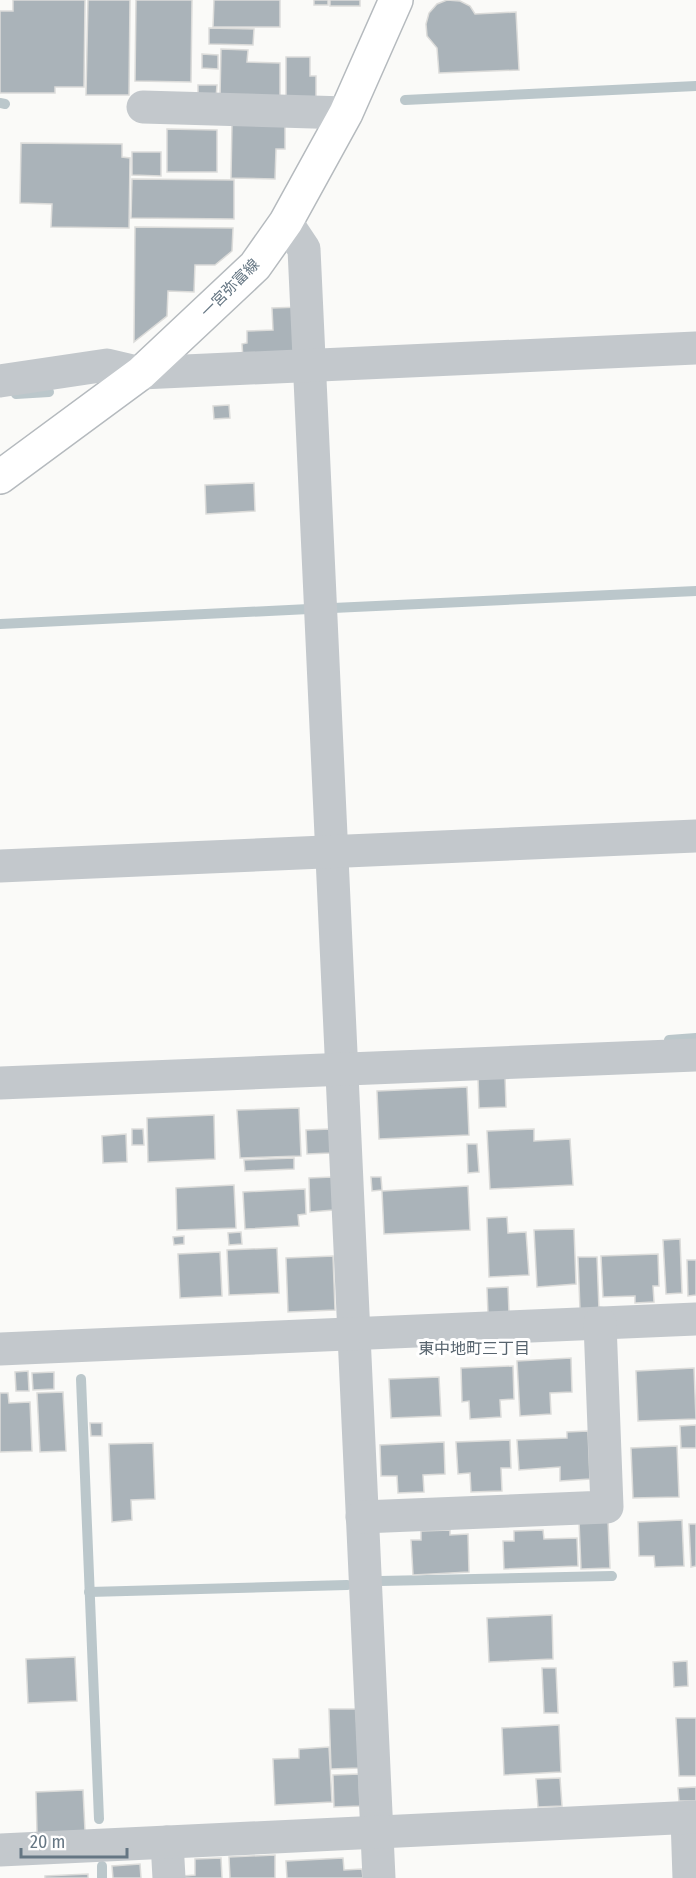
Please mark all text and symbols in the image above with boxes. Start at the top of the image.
street label: 一宮弥富線 [197,255,263,321]
district label: 東中地町三丁目 [418,1339,530,1358]
scale bar [21,1821,128,1859]
text: 20 m [30,1831,65,1853]

